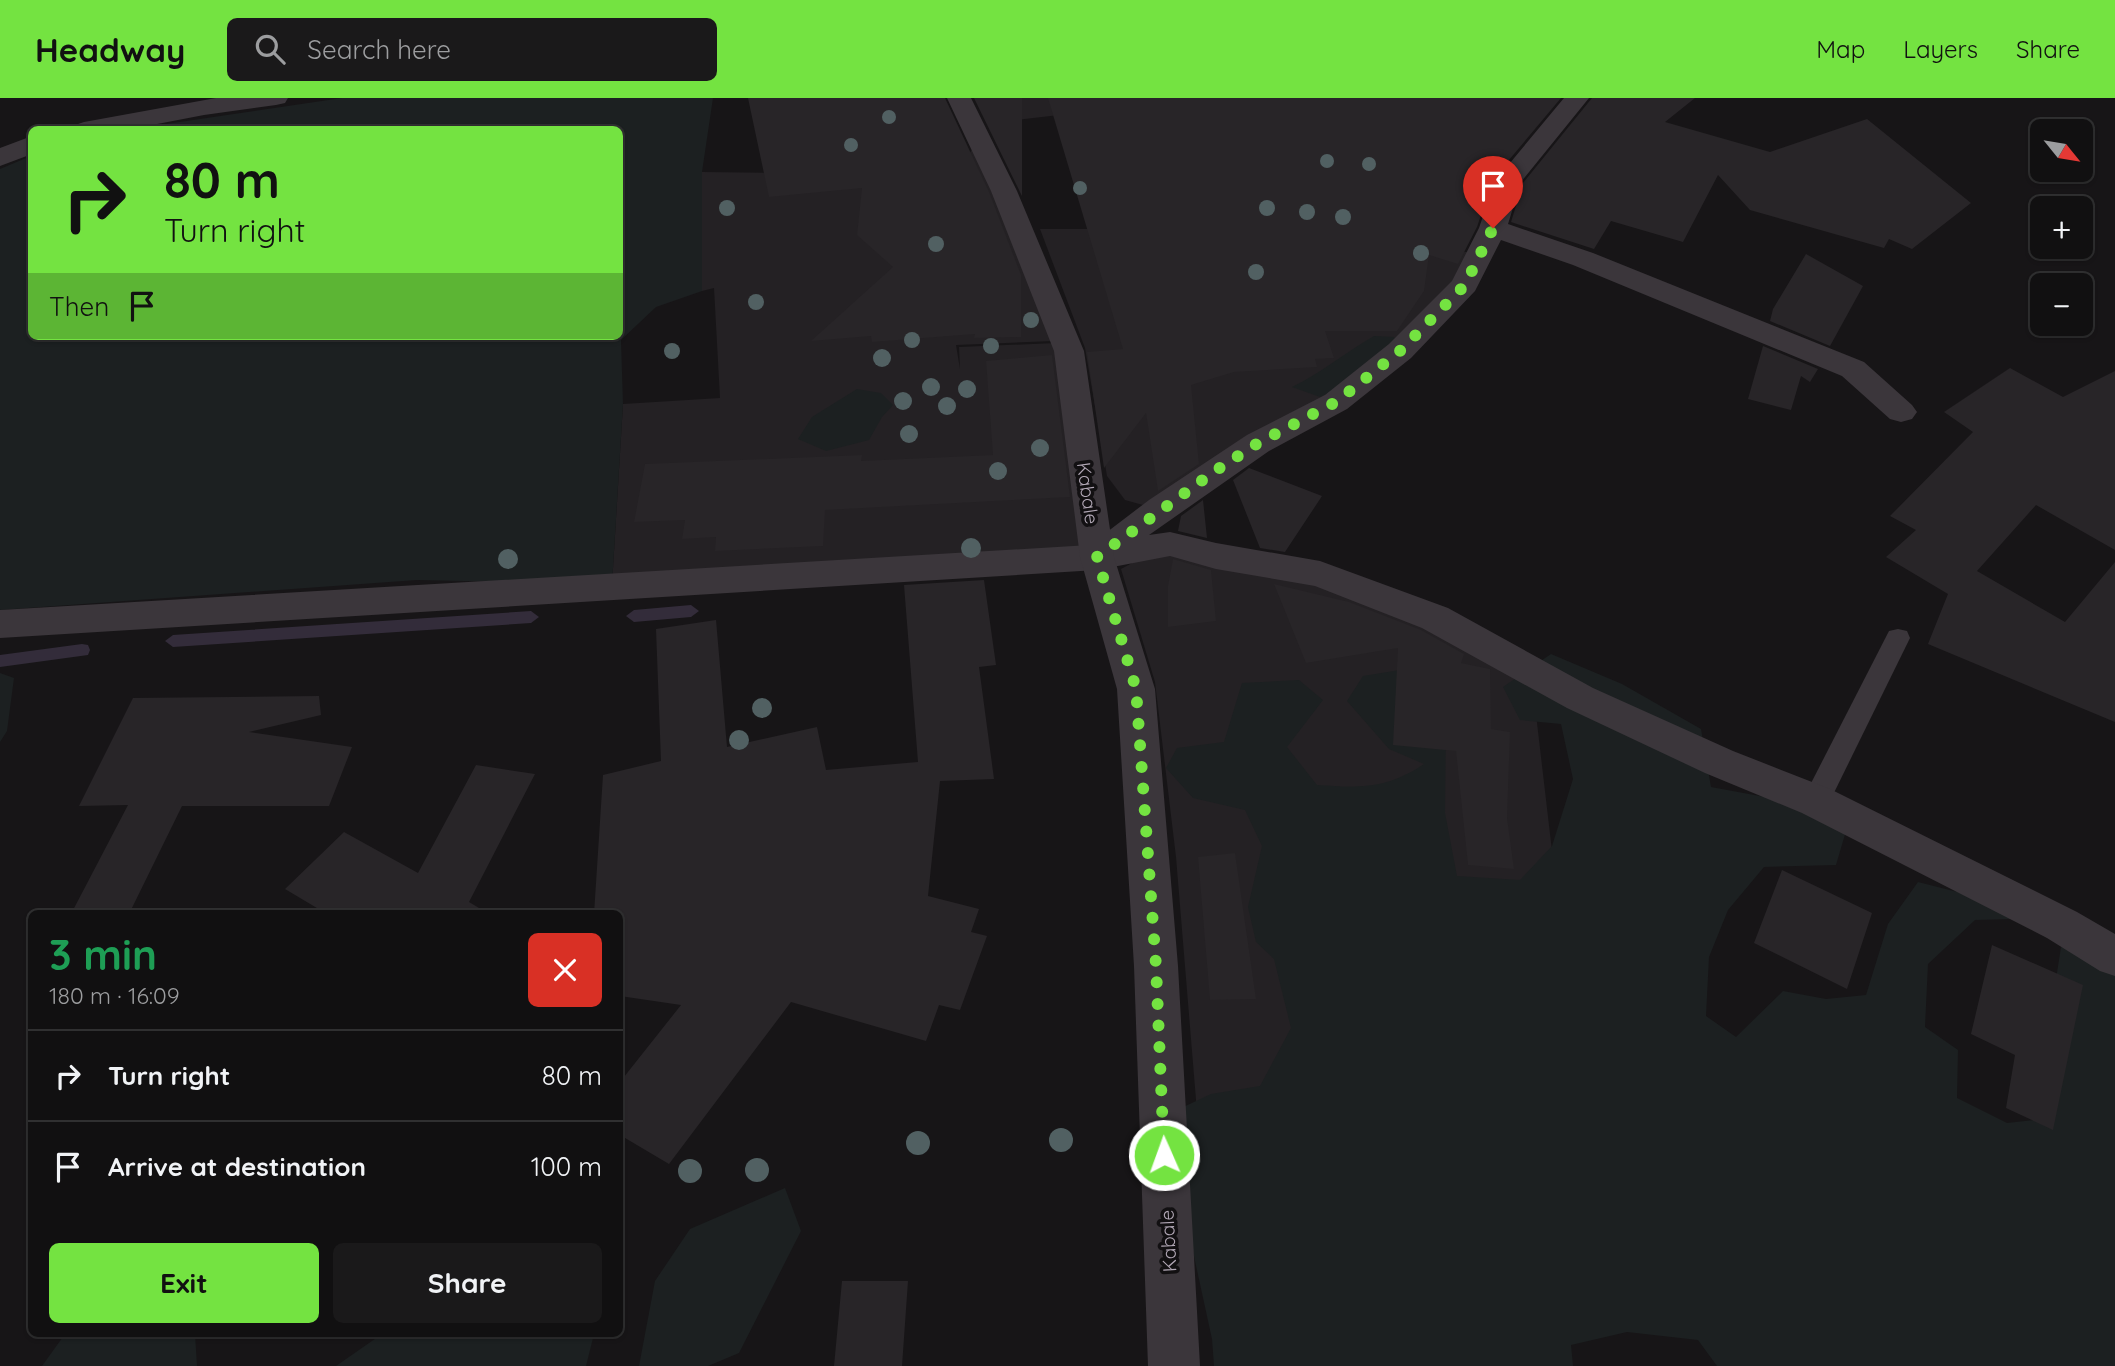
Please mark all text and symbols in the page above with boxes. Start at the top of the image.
search box [227,18,717,81]
text: Headway [35,29,185,70]
icon: search [251,30,289,68]
text: Search here [307,33,451,66]
text: Map [1816,34,1865,64]
text: Layers [1903,34,1978,64]
text: Share [2016,34,2080,64]
north arrow [2030,119,2093,182]
map controls [2030,119,2093,336]
text: 80 m [164,149,280,210]
icon: right [49,154,140,245]
pin [1463,156,1523,228]
icon: arrive [1474,167,1512,205]
button: + [2030,196,2093,259]
text: Turn right [164,210,305,250]
button: − [2030,273,2093,336]
icon: arrive [123,287,161,325]
text: Then [49,290,109,323]
street label: Kabale [1072,460,1104,526]
text: 3 min [49,928,157,981]
button: close [528,933,602,1007]
text: 180 m · 16:09 [49,981,180,1010]
icon: right [49,1057,87,1095]
text: Turn right [108,1059,230,1092]
text: 80 m [542,1059,602,1092]
position arrow [1127,1118,1201,1192]
icon: arrive [49,1148,87,1186]
text: Arrive at destination [108,1150,366,1183]
text: 100 m [531,1150,602,1183]
street label: Kabale [1154,1209,1182,1273]
button: Exit [49,1243,319,1323]
button: Share [333,1243,602,1323]

